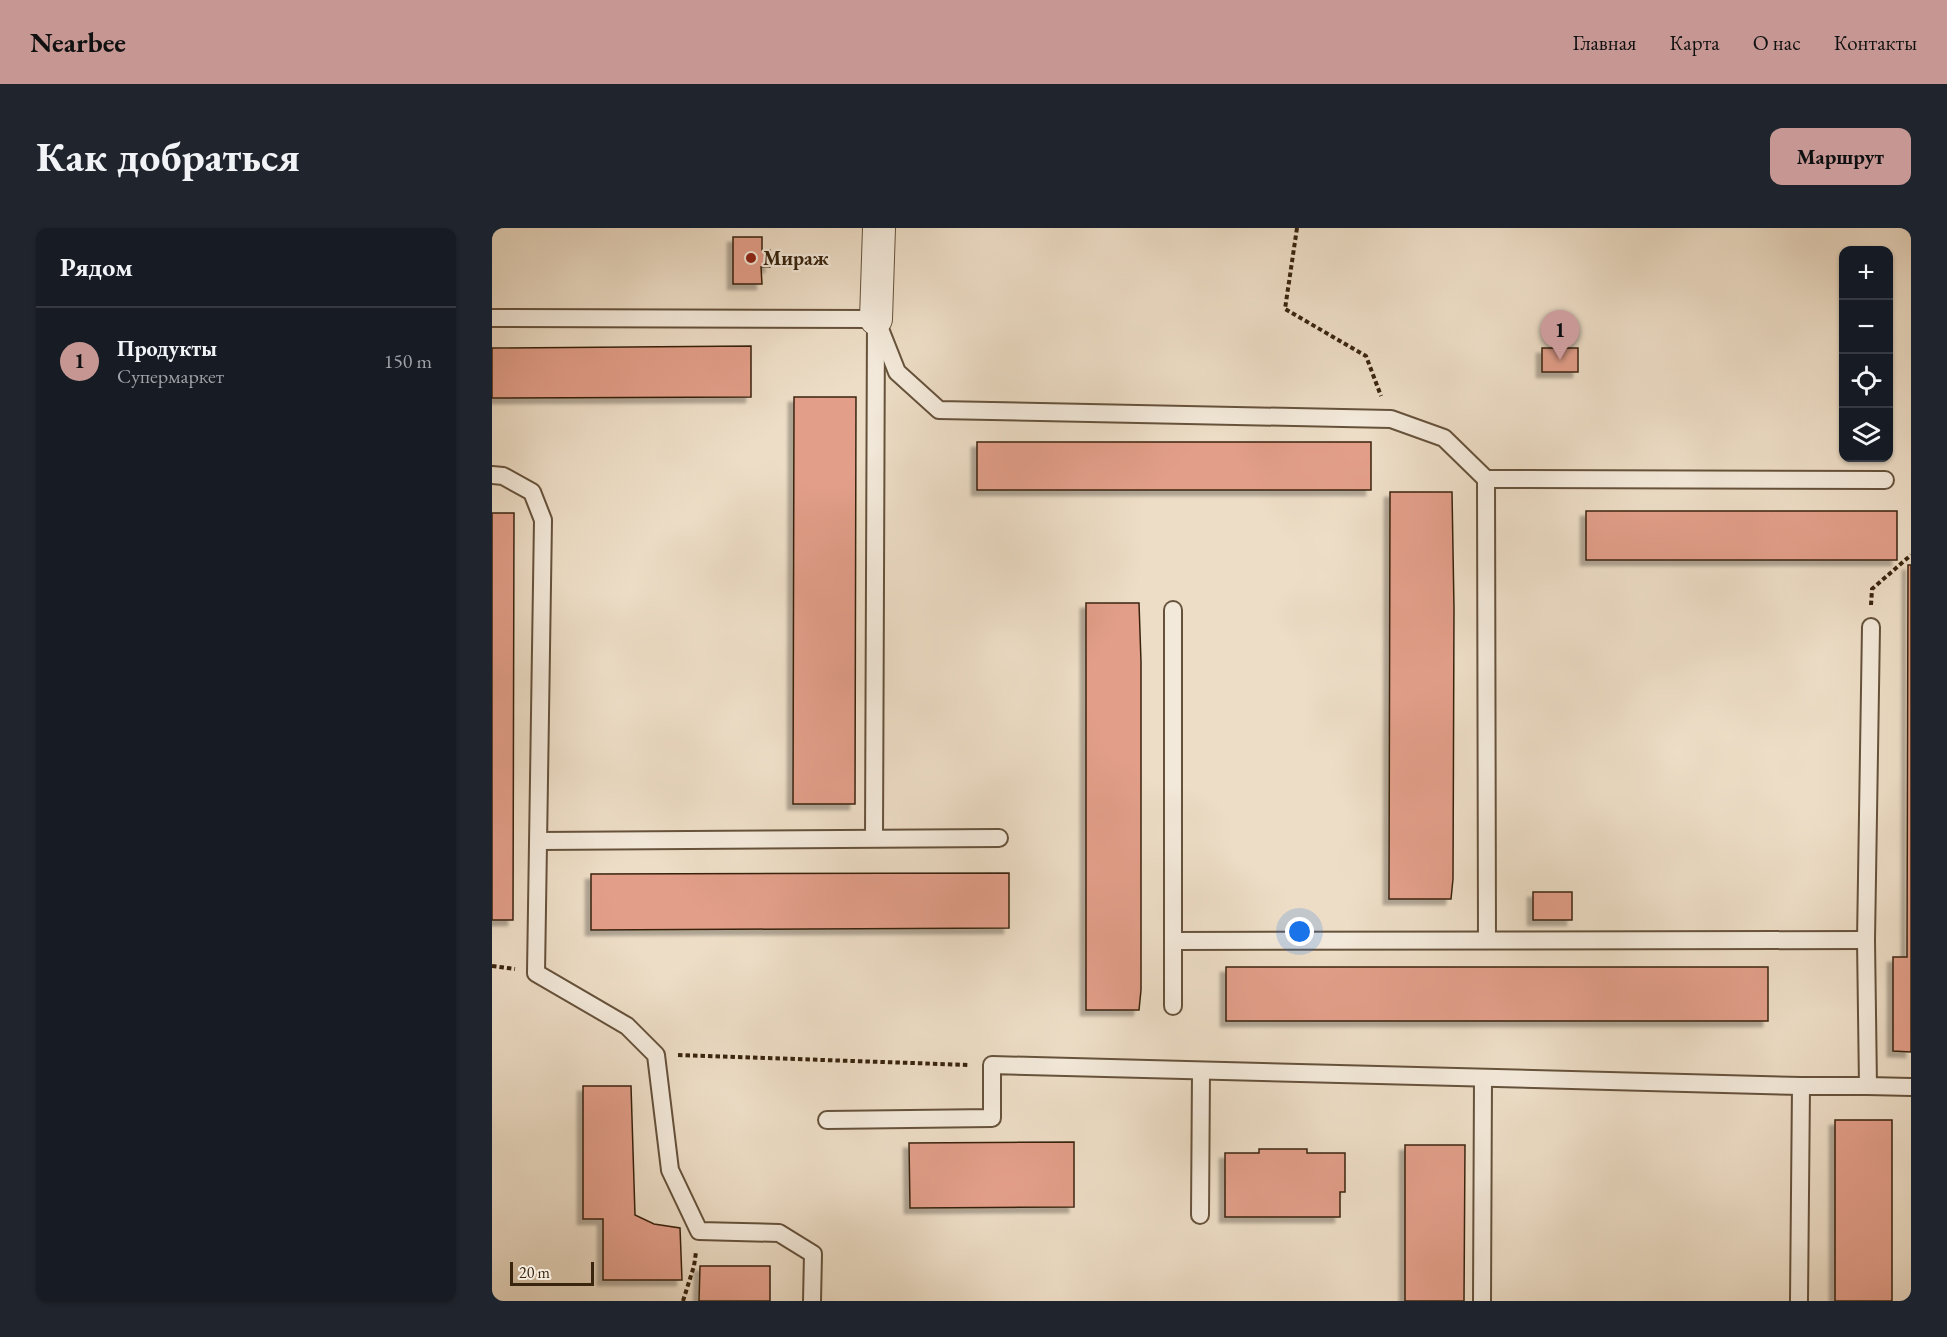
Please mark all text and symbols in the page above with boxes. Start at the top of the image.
text: Nearbee [30,24,126,60]
text: Главная [1572,29,1636,56]
text: Карта [1669,29,1720,56]
text: О нас [1753,29,1801,56]
text: Контакты [1834,29,1917,56]
button: Маршрут [1770,128,1911,185]
text: Как добраться [36,129,300,184]
place label: Мираж [763,245,829,271]
map controls [1839,246,1893,462]
button: + [1839,246,1893,300]
text: Рядом [60,250,133,284]
marker: Мираж [744,251,758,265]
button: − [1839,300,1893,354]
pin: 1 [1540,310,1580,360]
text: Продукты [117,334,217,363]
text: 1 [74,348,85,374]
text: 150 m [384,348,432,374]
button: locate [1839,354,1893,408]
text: Супермаркет [117,363,224,389]
button: layers [1839,408,1893,462]
your location [1285,917,1314,946]
scale bar [510,1259,594,1286]
text: 20 m [519,1262,550,1283]

